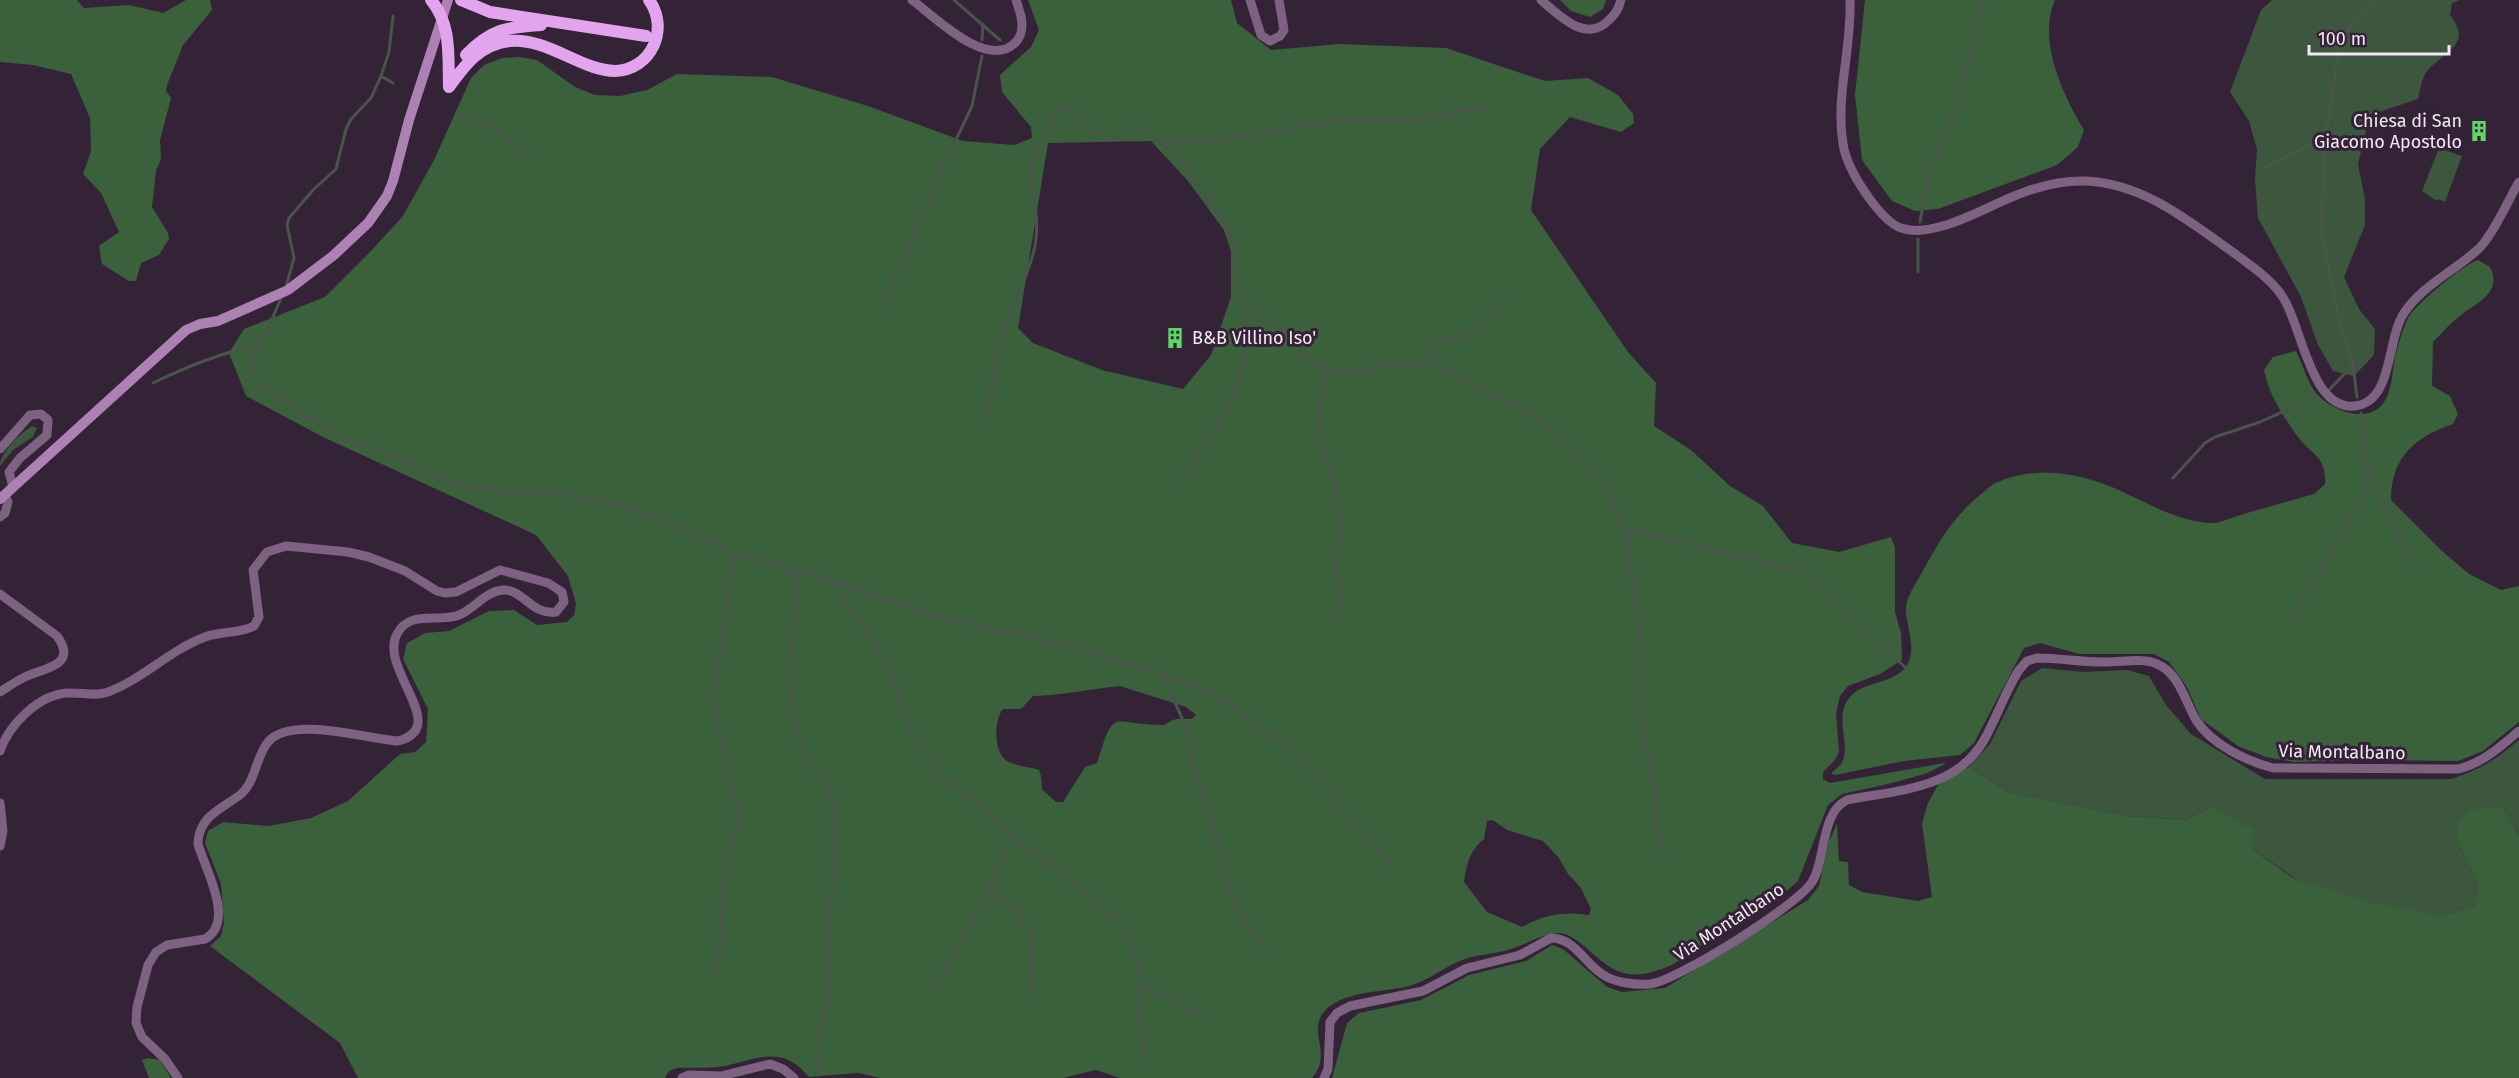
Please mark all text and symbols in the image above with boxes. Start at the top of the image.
scale bar [2309,18,2448,56]
text: 100 m [2318,28,2366,50]
place label: Chiesa di San Giacomo Apostolo [2314,110,2462,153]
building icon: Chiesa di San Giacomo Apostolo [2467,119,2491,143]
building icon: B&B Villino Iso' [1163,326,1187,350]
place label: B&B Villino Iso' [1192,327,1316,349]
street label: Via Montalbano [2278,740,2406,764]
street label: Via Montalbano [1670,878,1788,966]

